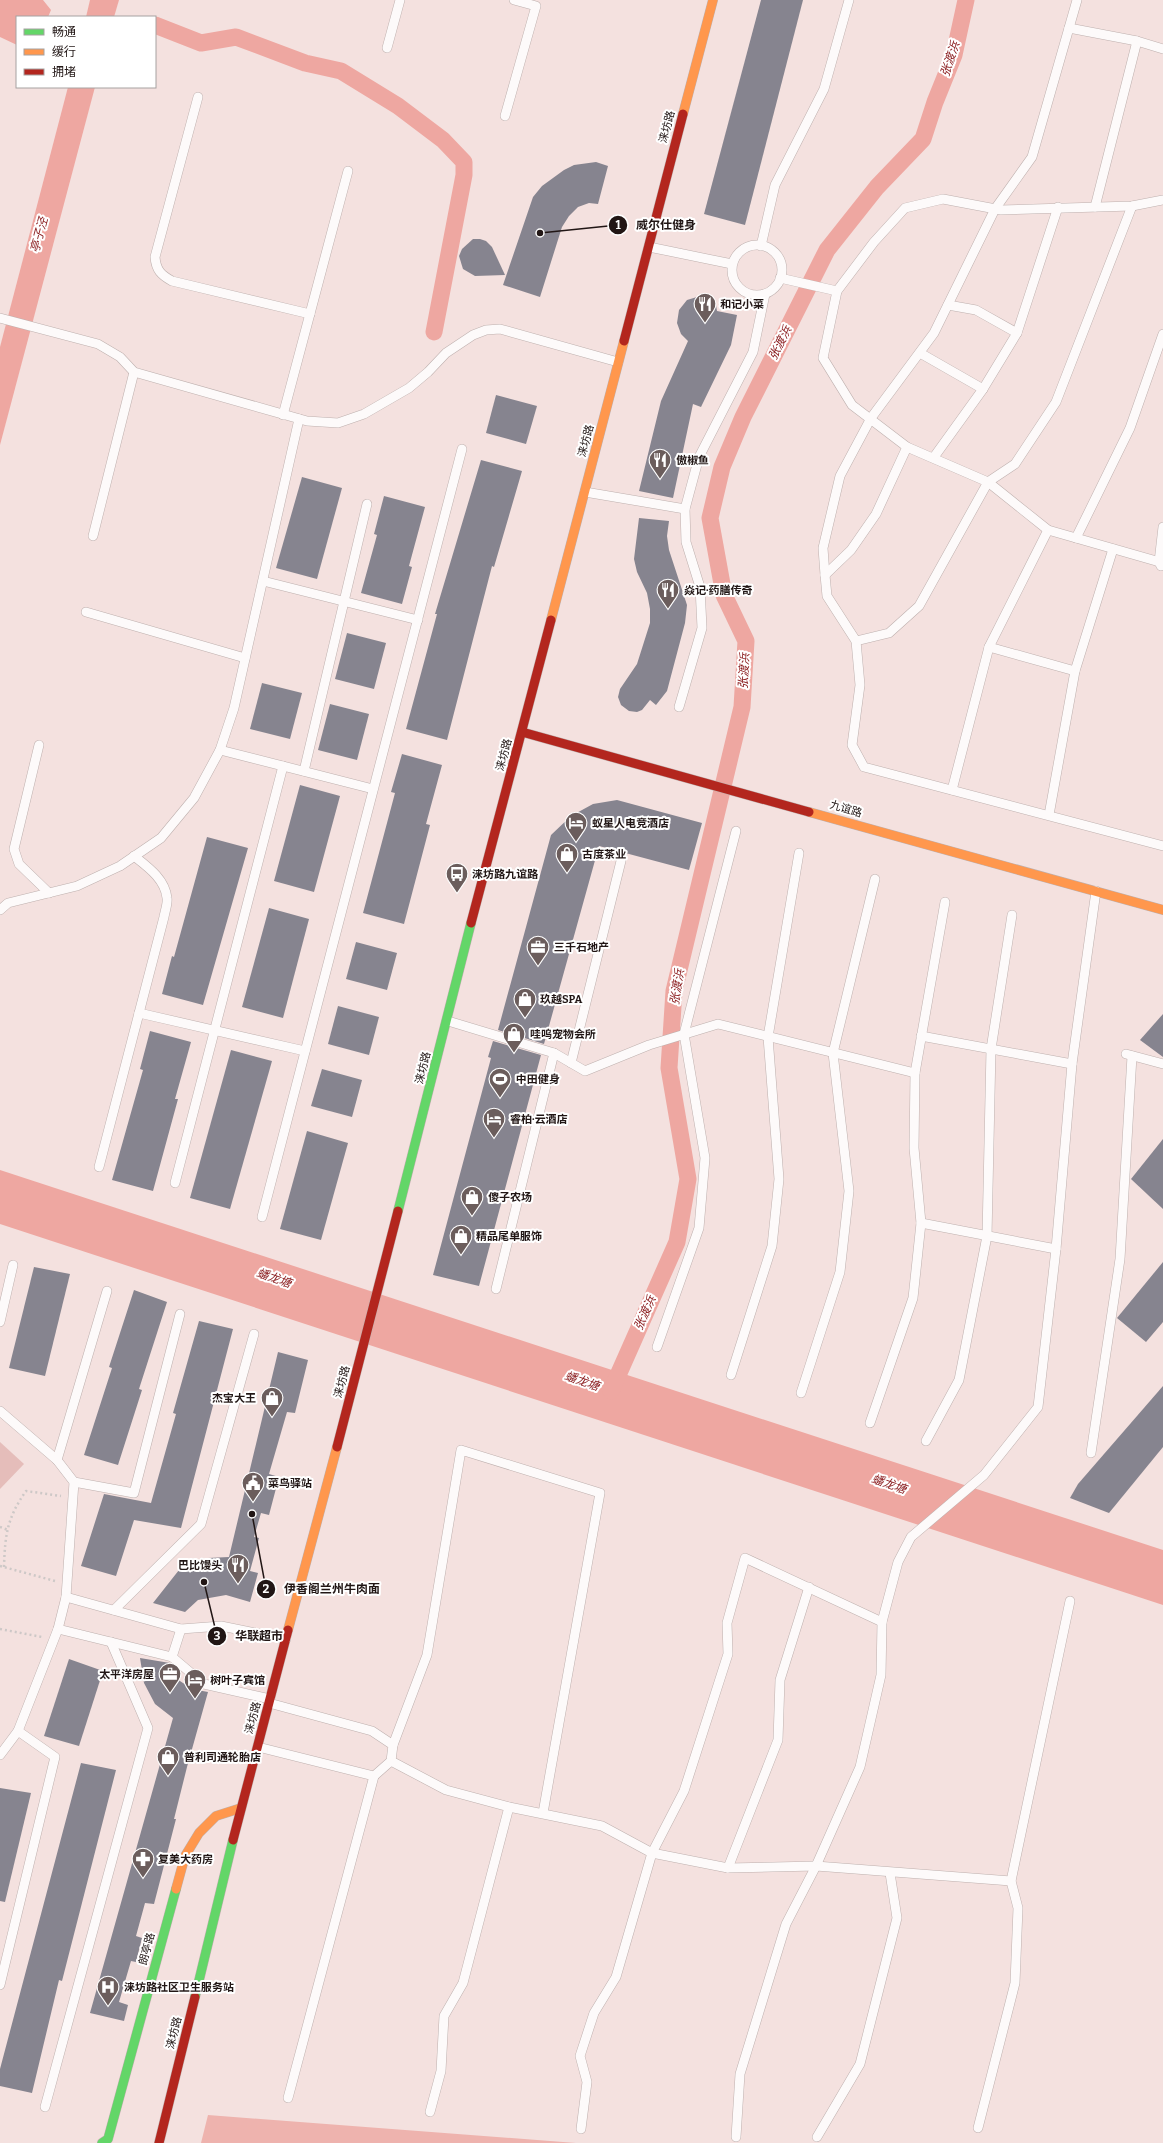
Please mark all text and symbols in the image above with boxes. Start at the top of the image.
legend [16,16,156,88]
text: 畅通 [52,25,76,39]
water label: 张渡浜 [938,39,963,78]
text: 缓行 [52,45,76,59]
text: 拥堵 [52,65,76,79]
street label: 涞坊路 [656,109,678,145]
callout: 威尔仕健身 [608,213,704,237]
water label: 亭子泾 [28,215,51,254]
text: 1 [615,218,621,232]
text: 威尔仕健身 [636,218,696,232]
restaurant icon: 和记小菜 [692,291,718,324]
place label: 和记小菜 [720,298,764,311]
water label: 张渡浜 [766,323,795,362]
street label: 涞坊路 [575,423,597,459]
restaurant icon: 傲椒鱼 [647,447,673,480]
place label: 傲椒鱼 [676,454,709,467]
restaurant icon: 焱记·药膳传奇 [655,577,681,610]
place label: 焱记·药膳传奇 [684,584,753,597]
water label: 张渡浜 [736,652,752,689]
street label: 涞坊路 [493,737,515,773]
street label: 九谊路 [828,798,864,820]
hotel icon: 蚁星人电竞酒店 [563,810,589,843]
place label: 蚁星人电竞酒店 [592,817,669,830]
shop icon: 古度茶业 [554,841,580,874]
place label: 古度茶业 [582,848,626,861]
bus stop icon: 涞坊路九谊路 [444,861,470,894]
place label: 涞坊路九谊路 [472,868,539,881]
office icon: 三千石地产 [525,934,551,967]
place label: 三千石地产 [554,941,609,954]
water label: 张渡浜 [667,967,687,1006]
shop icon: 玖越SPA [512,986,538,1019]
place label: 玖越SPA [540,993,583,1006]
shop icon: 哇呜宠物会所 [501,1021,527,1054]
place label: 哇呜宠物会所 [530,1028,596,1041]
street label: 涞坊路 [413,1050,433,1086]
sports icon: 中田健身 [487,1066,513,1099]
place label: 中田健身 [516,1073,560,1086]
hotel icon: 睿柏·云酒店 [481,1106,507,1139]
place label: 睿柏·云酒店 [510,1113,568,1126]
shop icon: 傻子农场 [459,1184,485,1217]
place label: 傻子农场 [488,1191,532,1204]
shop icon: 精品尾单服饰 [448,1223,474,1256]
place label: 精品尾单服饰 [476,1230,542,1243]
water label: 蟠龙塘 [255,1266,295,1291]
water label: 张渡浜 [631,1293,659,1332]
street label: 涞坊路 [331,1364,353,1400]
water label: 蟠龙塘 [563,1369,603,1394]
shop icon: 杰宝大王 [259,1385,285,1418]
place label: 杰宝大王 [212,1392,256,1405]
public building icon: 菜鸟驿站 [240,1470,266,1503]
water label: 蟠龙塘 [870,1472,910,1497]
place label: 菜鸟驿站 [268,1477,312,1490]
restaurant icon: 巴比馒头 [225,1552,251,1585]
place label: 巴比馒头 [178,1559,222,1572]
callout: 伊香阁兰州牛肉面 [256,1577,388,1601]
text: 2 [263,1582,270,1596]
text: 伊香阁兰州牛肉面 [284,1582,380,1596]
callout: 华联超市 [207,1624,291,1648]
text: 3 [214,1629,221,1643]
text: 华联超市 [235,1629,283,1643]
office icon: 太平洋房屋 [157,1661,183,1694]
hotel icon: 树叶子宾馆 [182,1667,208,1700]
place label: 太平洋房屋 [99,1668,154,1681]
place label: 树叶子宾馆 [210,1674,265,1687]
street label: 涞坊路 [242,1700,264,1736]
shop icon: 普利司通轮胎店 [155,1744,181,1777]
place label: 普利司通轮胎店 [184,1751,261,1764]
pharmacy icon: 复美大药房 [130,1846,156,1879]
place label: 复美大药房 [158,1853,213,1866]
street label: 朗亭路 [136,1931,158,1967]
hospital icon: 涞坊路社区卫生服务站 [95,1974,121,2007]
place label: 涞坊路社区卫生服务站 [124,1981,234,1994]
street label: 涞坊路 [164,2015,184,2051]

